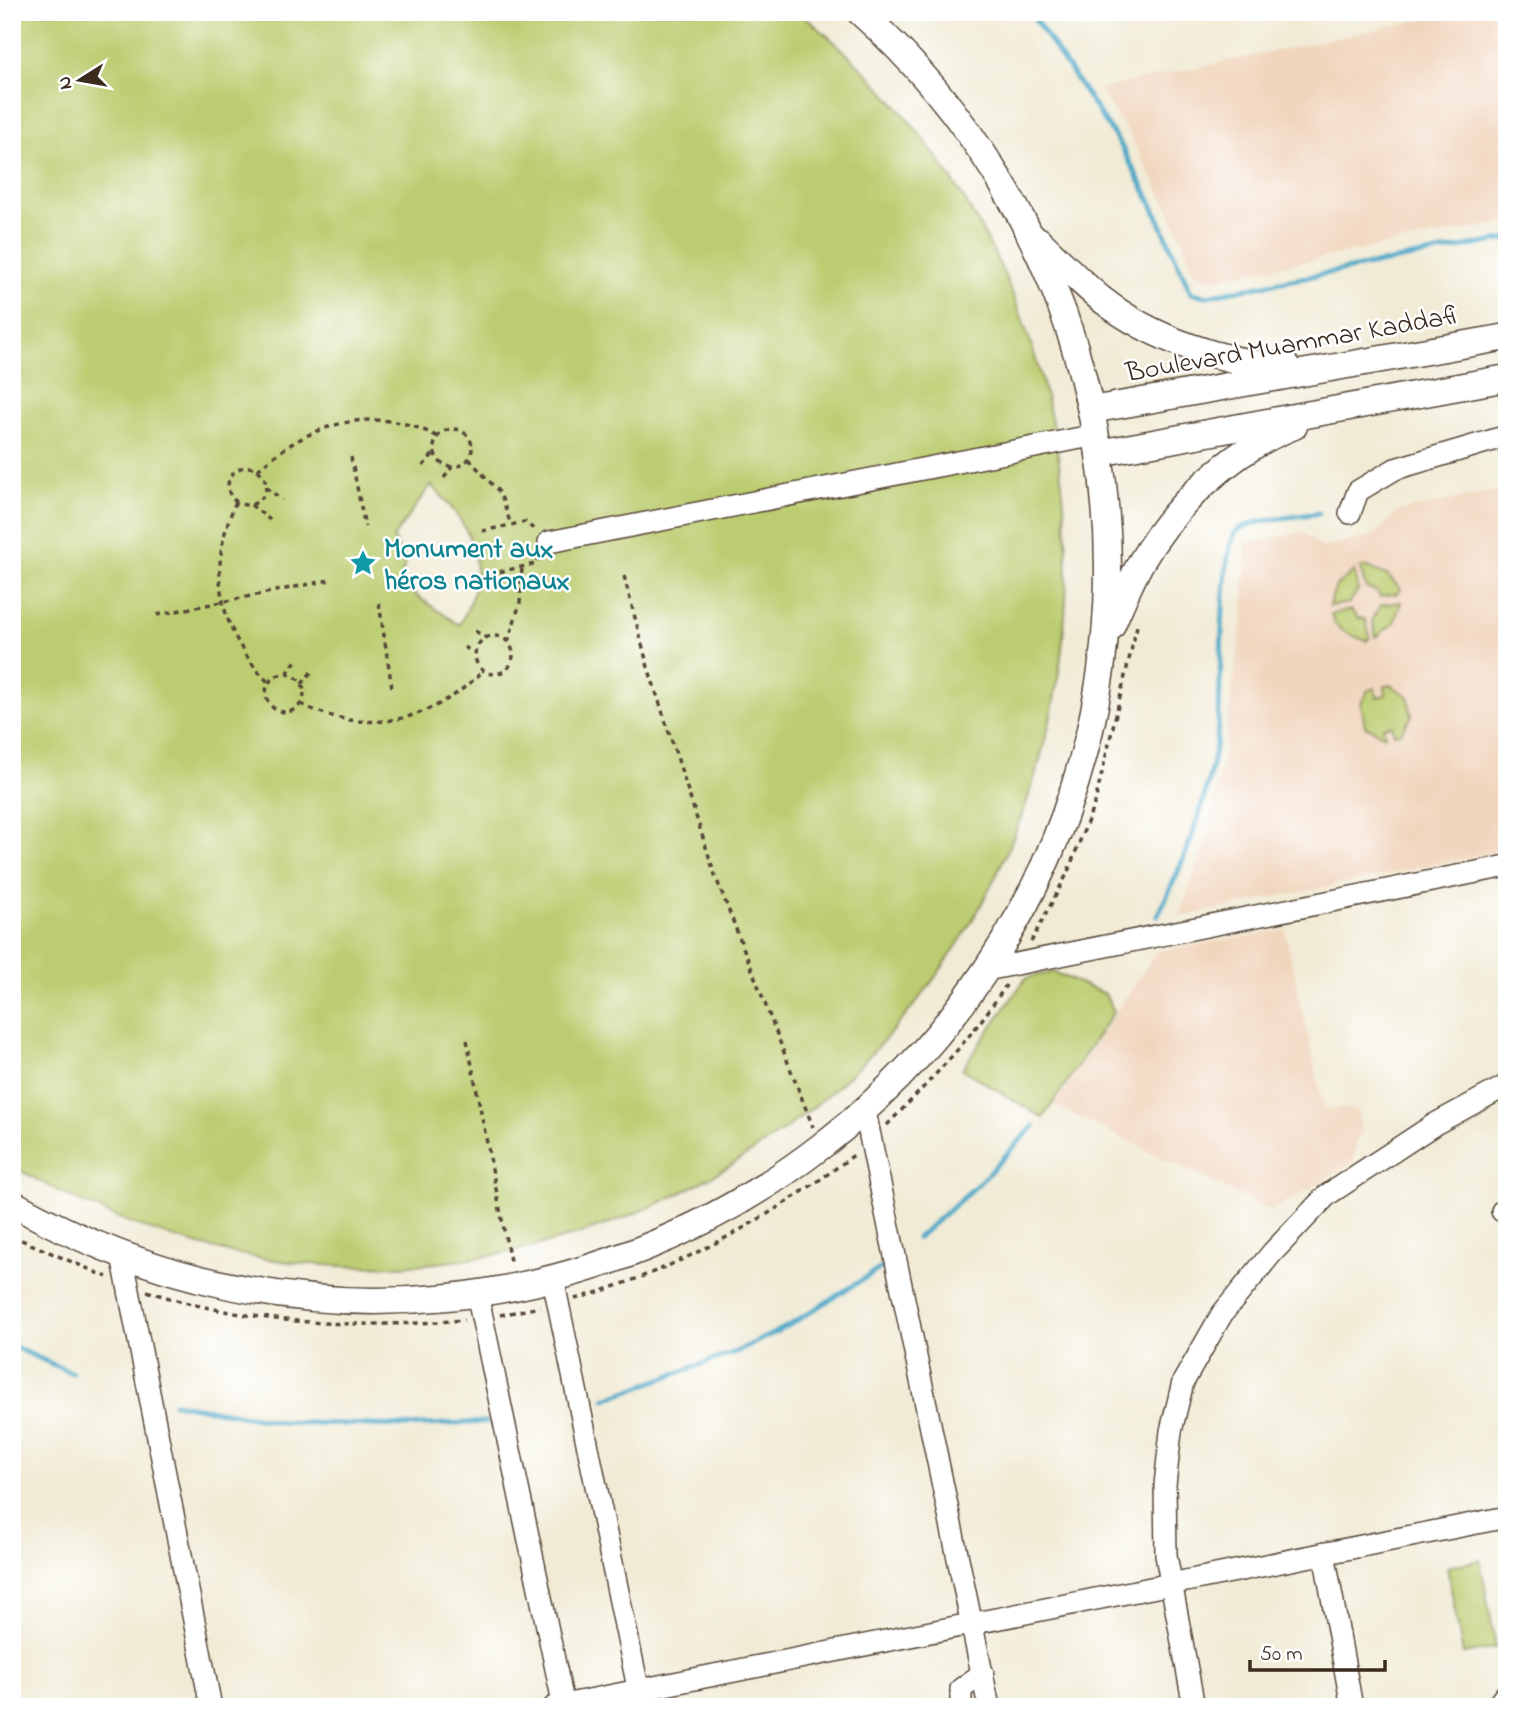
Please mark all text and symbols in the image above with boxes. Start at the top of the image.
north arrow [46,46,116,116]
text: N [51,74,80,92]
street label: Boulevard Muammar Kaddafi [1122,296,1464,395]
place label: Monument aux héros nationaux [384,530,570,603]
place icon: Monument aux héros nationaux [348,548,378,578]
scale bar [1250,1628,1384,1672]
text: 50 m [1260,1640,1303,1670]

